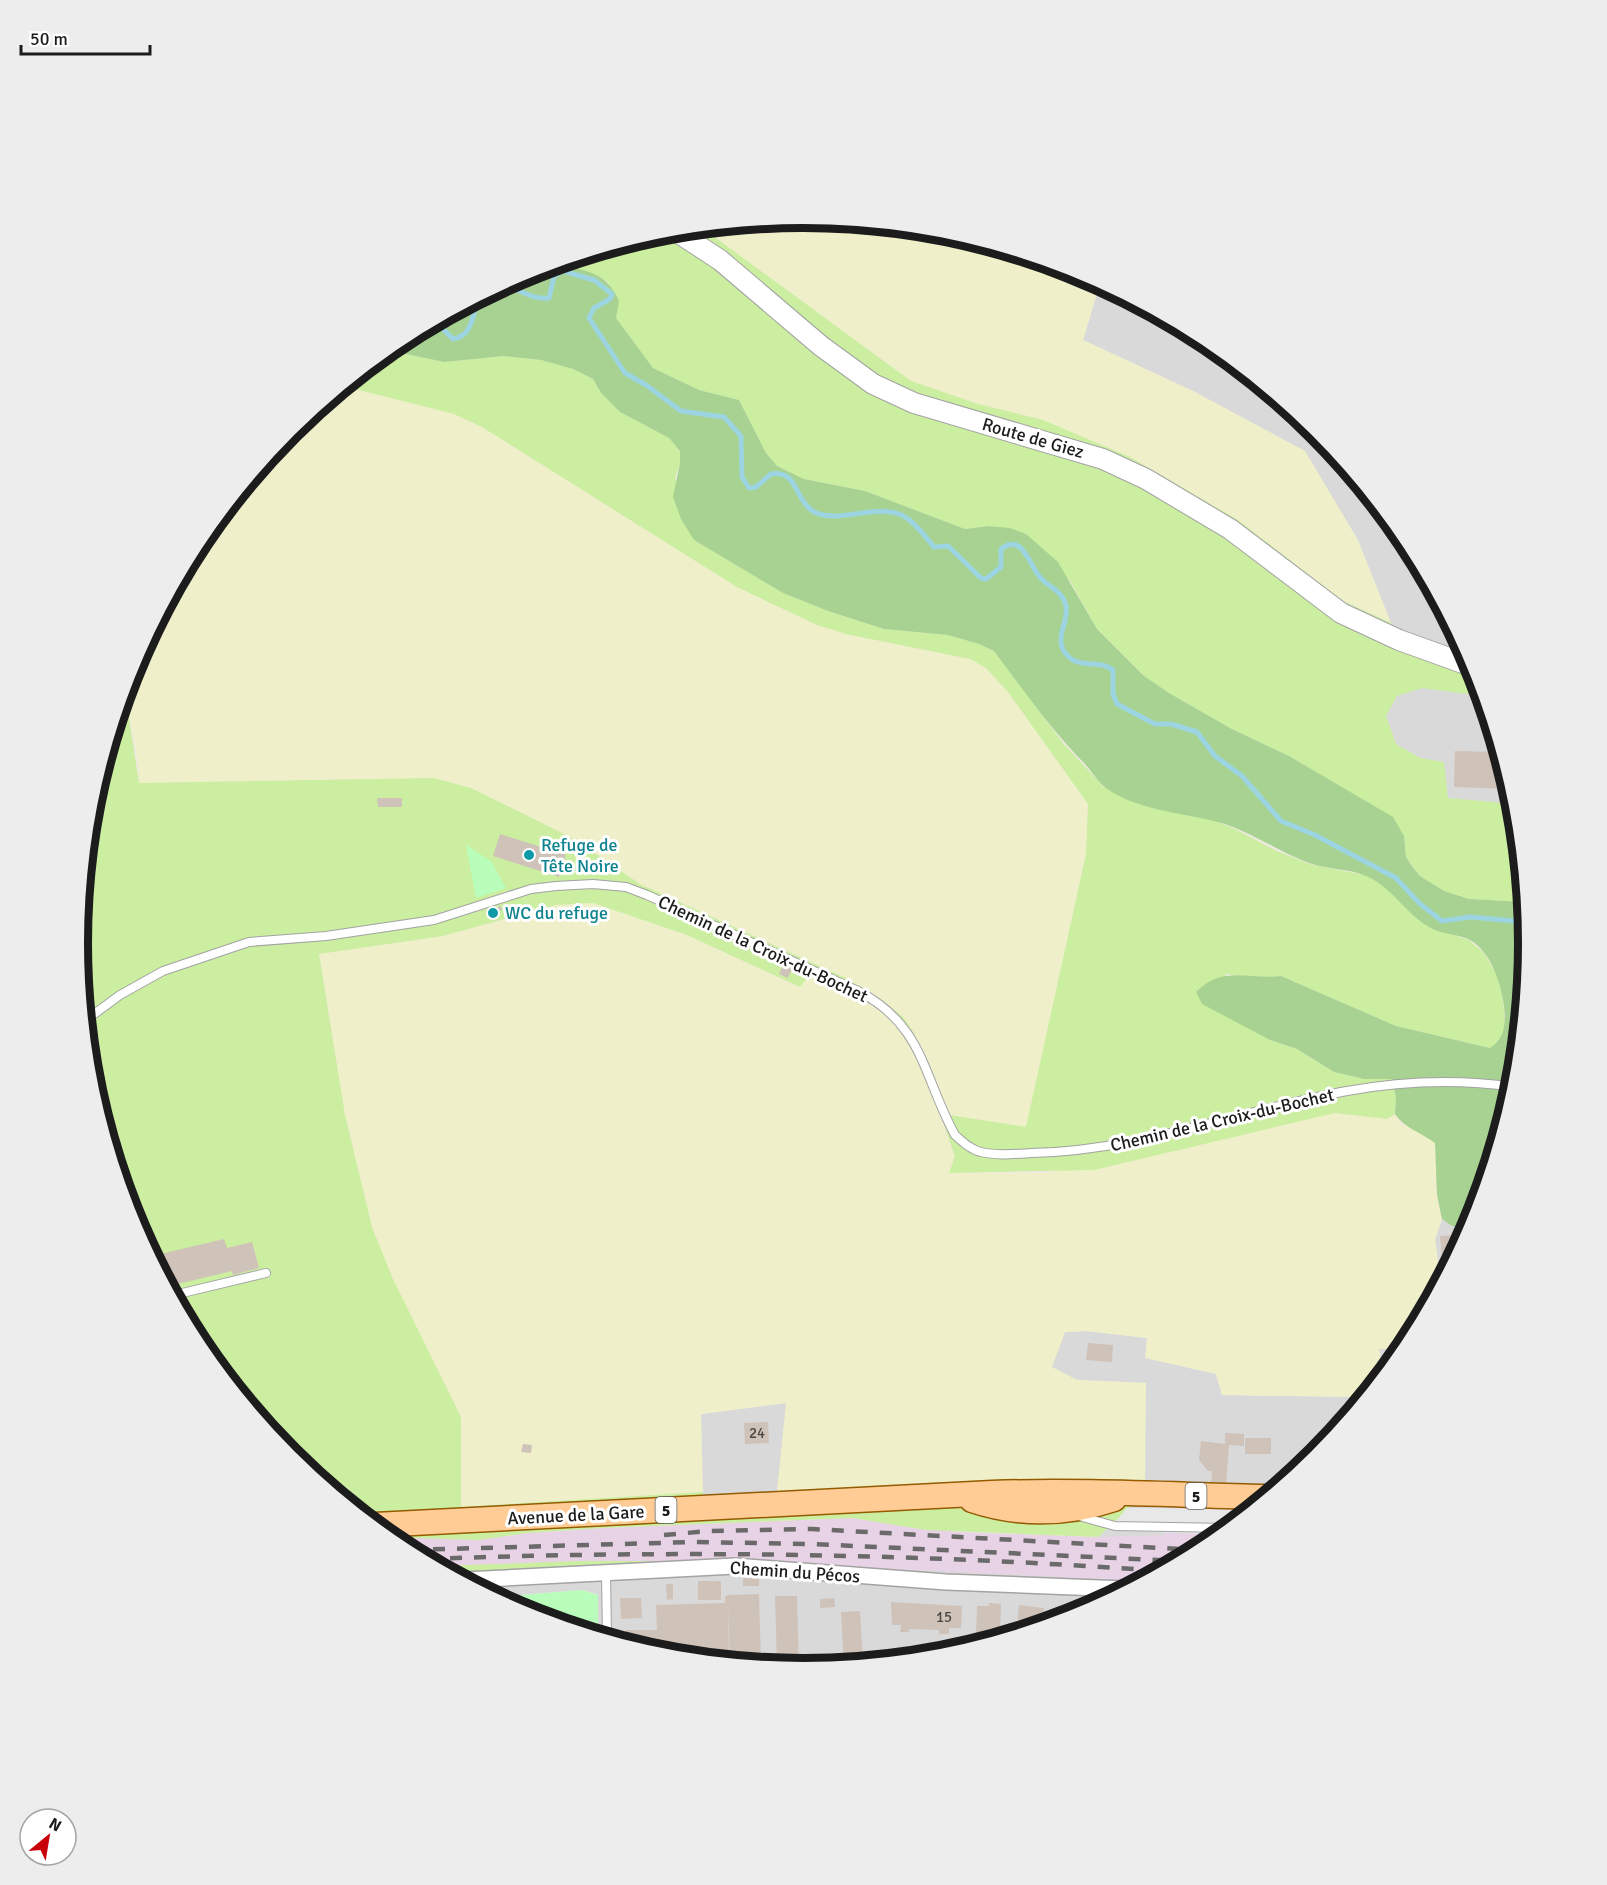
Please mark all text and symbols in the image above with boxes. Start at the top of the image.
scale bar [21,18,150,56]
text: 50 m [30,28,68,50]
street label: Route de Giez [980,413,1086,463]
place label: Refuge de Tête Noire [541,834,619,877]
marker: Refuge de Tête Noire [522,848,536,862]
street label: Chemin de la Croix-du-Bochet [655,891,871,1007]
place label: WC du refuge [505,902,608,924]
marker: WC du refuge [486,906,500,920]
street label: Chemin de la Croix-du-Bochet [1108,1084,1336,1156]
house number: 24 [749,1424,765,1442]
road number: 5 [1186,1483,1206,1509]
road number: 5 [656,1497,676,1523]
street label: Avenue de la Gare [507,1500,645,1530]
street label: Chemin du Pécos [729,1556,861,1588]
house number: 15 [936,1608,952,1626]
north arrow [18,1807,78,1867]
text: N [45,1813,65,1836]

